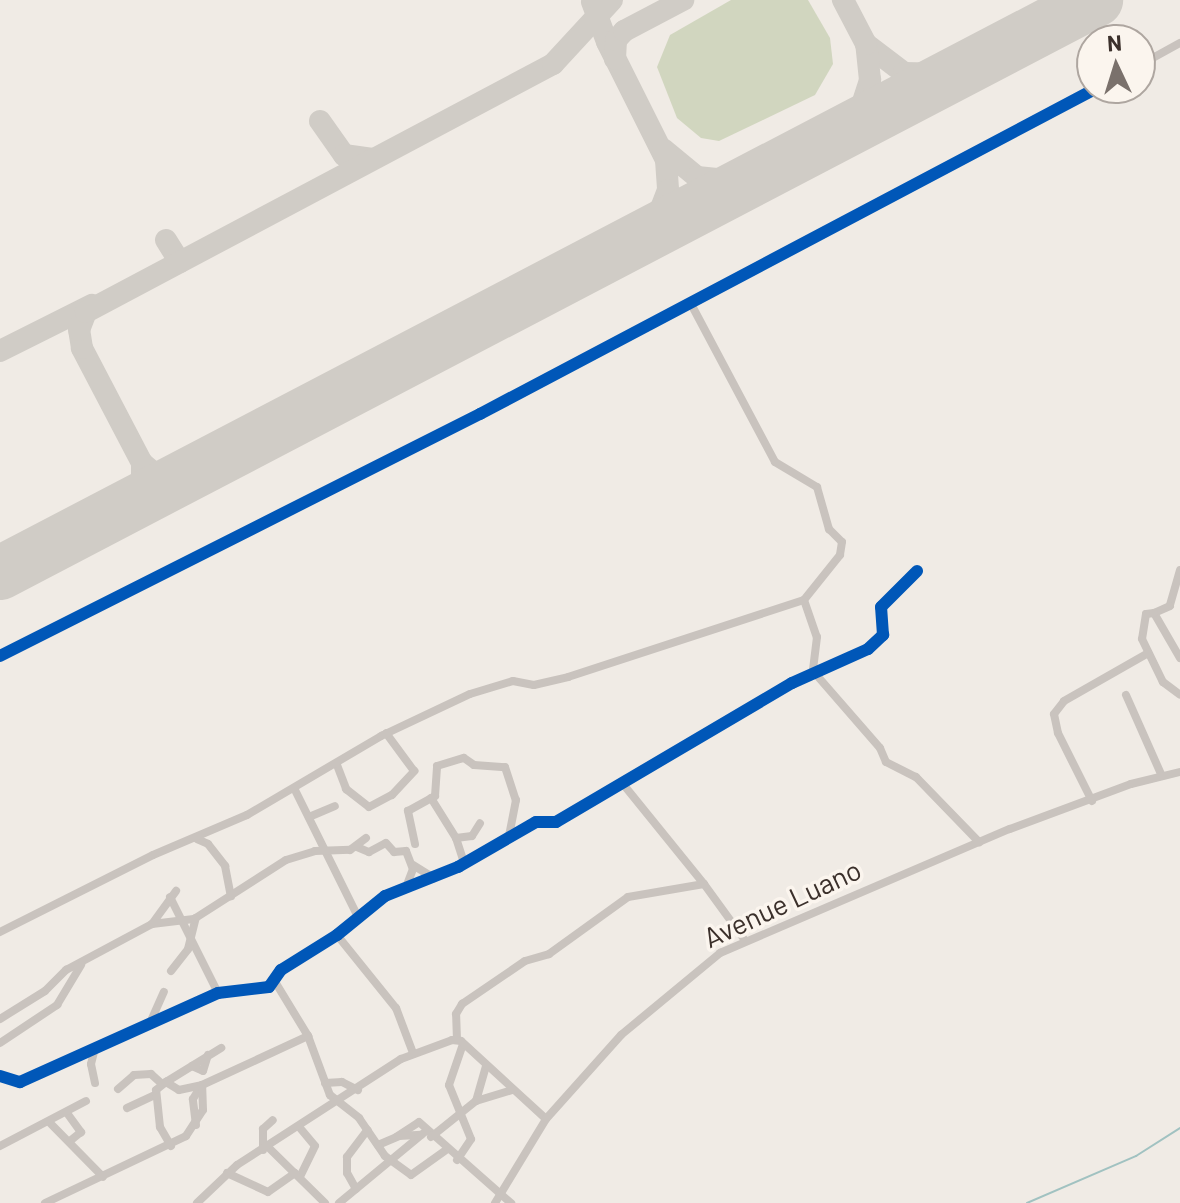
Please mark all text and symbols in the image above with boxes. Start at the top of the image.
north arrow [1076,24,1156,104]
text: N [1106,29,1123,56]
street label: Avenue Luano [698,852,866,954]

